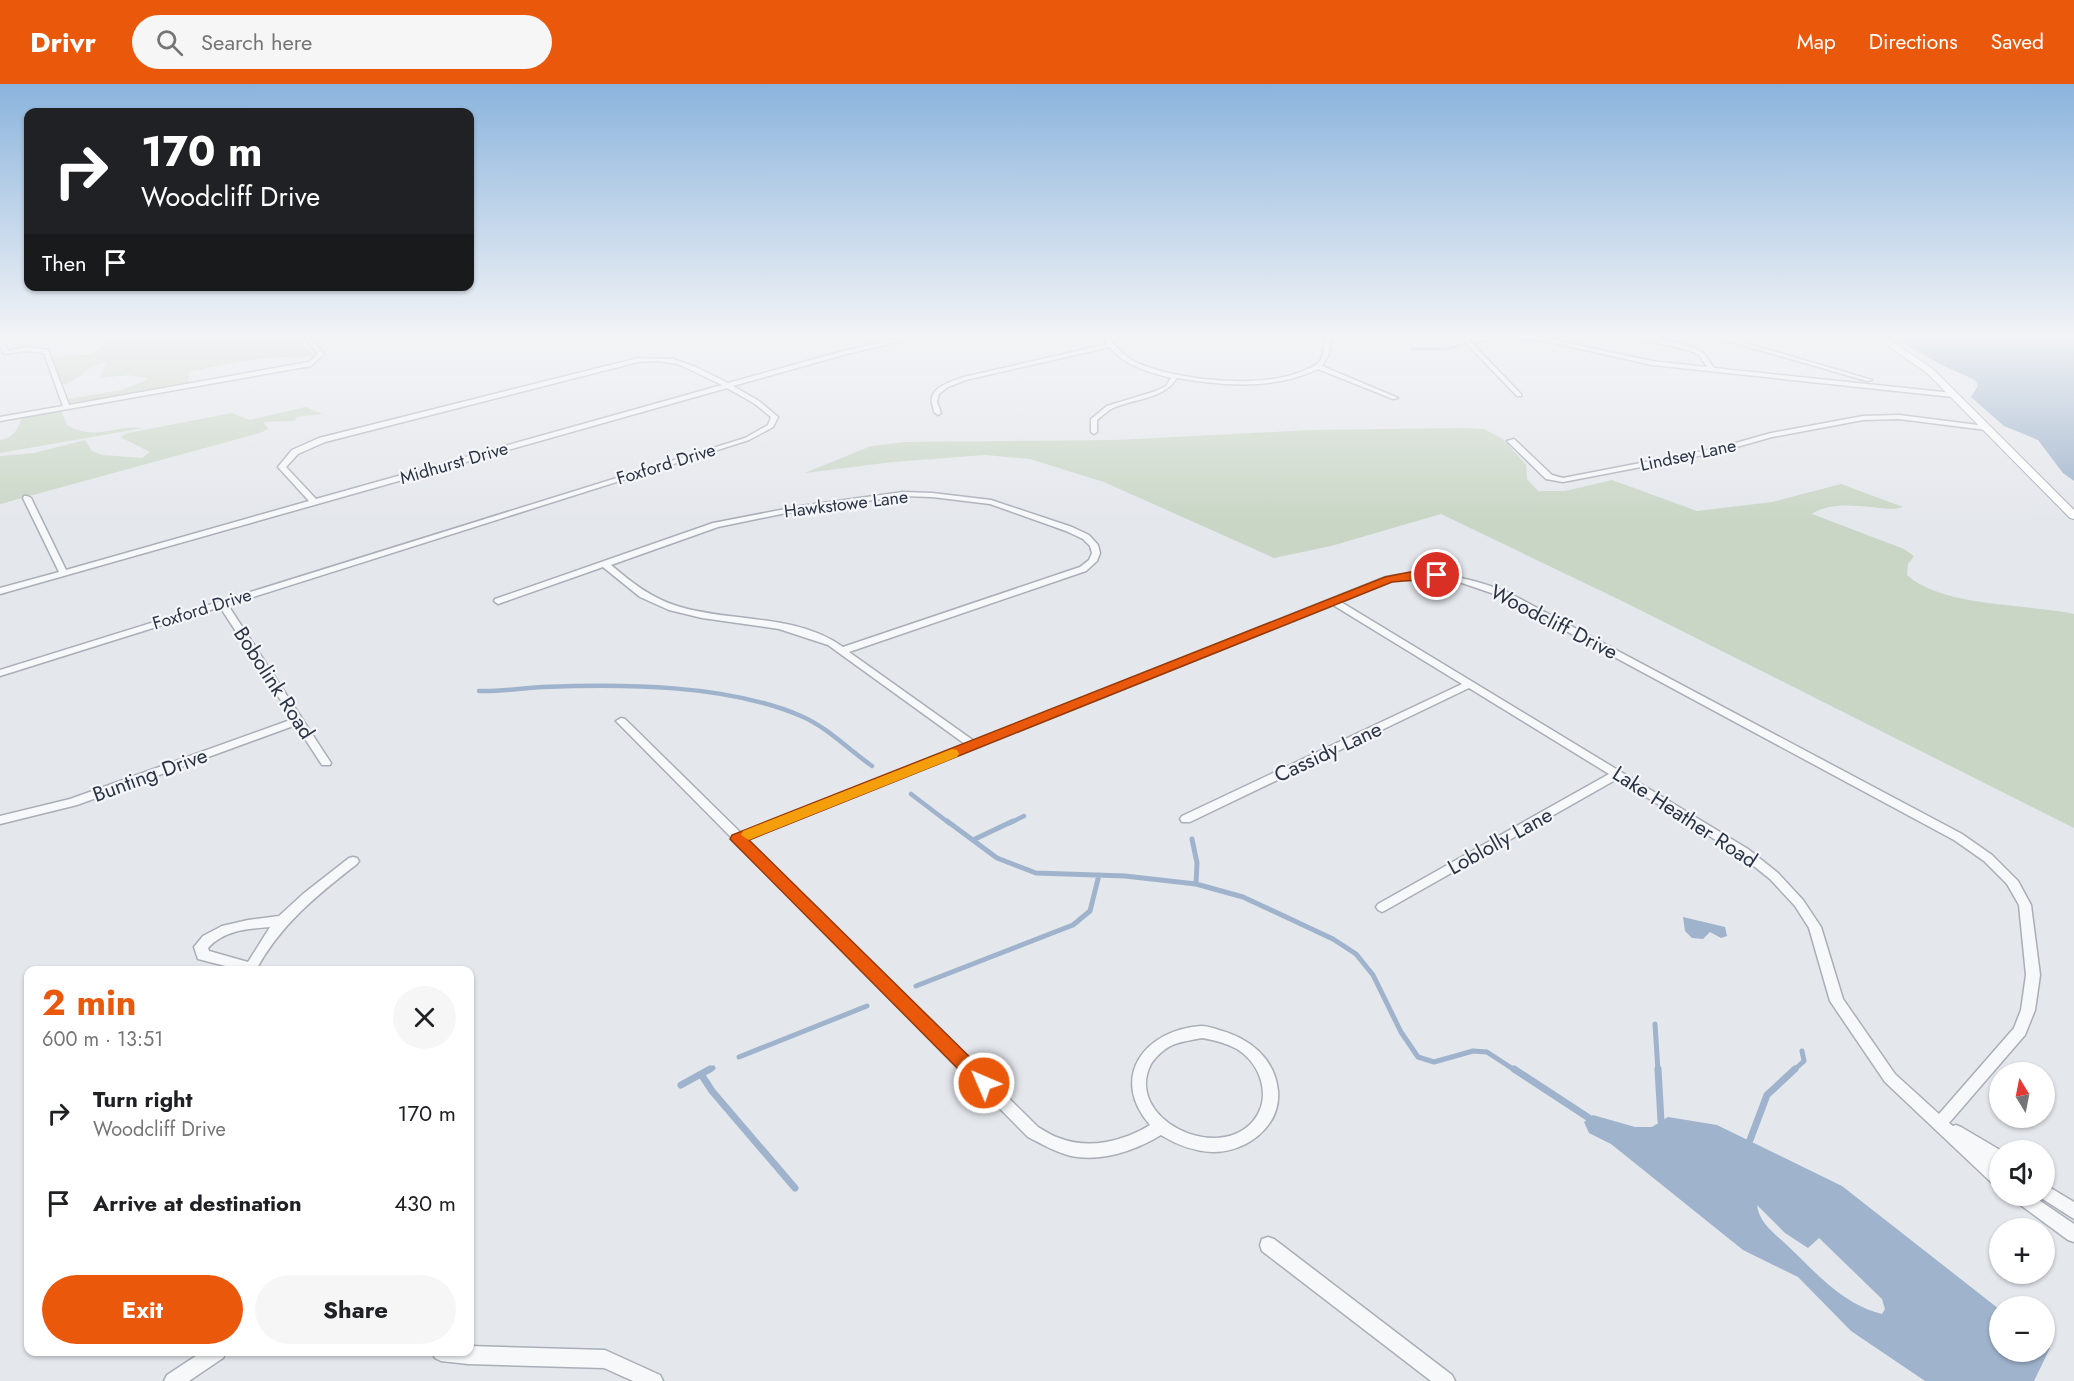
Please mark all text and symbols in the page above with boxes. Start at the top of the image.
search box [132,15,552,69]
text: Drivr [30,22,96,63]
icon: search [153,26,186,59]
text: Search here [201,26,312,58]
text: Map [1797,27,1836,57]
text: Directions [1869,27,1958,57]
text: Saved [1991,27,2044,57]
text: 170 m [141,121,263,182]
icon: right [42,132,120,210]
text: Woodcliff Drive [141,177,320,216]
icon: arrive [99,246,132,279]
text: Then [42,247,87,279]
street label: Lindsey Lane [1638,432,1738,478]
street label: Midhurst Drive [397,435,511,491]
street label: Foxford Drive [613,437,719,491]
street label: Hawkstowe Lane [782,483,910,525]
pin [1411,549,1462,600]
icon: arrive [1420,558,1453,591]
street label: Woodcliff Drive [1485,577,1623,667]
street label: Foxford Drive [149,582,255,636]
street label: Bobolink Road [226,621,322,745]
street label: Cassidy Lane [1269,714,1387,790]
street label: Bunting Drive [88,740,212,810]
street label: Lake Heather Road [1607,759,1763,875]
street label: Loblolly Lane [1442,800,1558,882]
text: 2 min [42,976,137,1028]
button: close [393,986,456,1049]
text: 600 m · 13:51 [42,1025,163,1054]
position arrow [952,1051,1016,1115]
north arrow [1989,1062,2055,1128]
map controls [1989,1062,2055,1362]
text: Turn right [93,1083,193,1115]
icon: right [42,1097,75,1130]
text: 170 m [398,1097,456,1129]
text: Woodcliff Drive [93,1115,226,1144]
button: sound [1989,1140,2055,1206]
icon: arrive [42,1187,75,1220]
text: Arrive at destination [93,1187,302,1219]
text: 430 m [394,1187,456,1219]
button: + [1989,1218,2055,1284]
button: Exit [42,1275,243,1344]
button: Share [255,1275,456,1344]
button: − [1989,1296,2055,1362]

